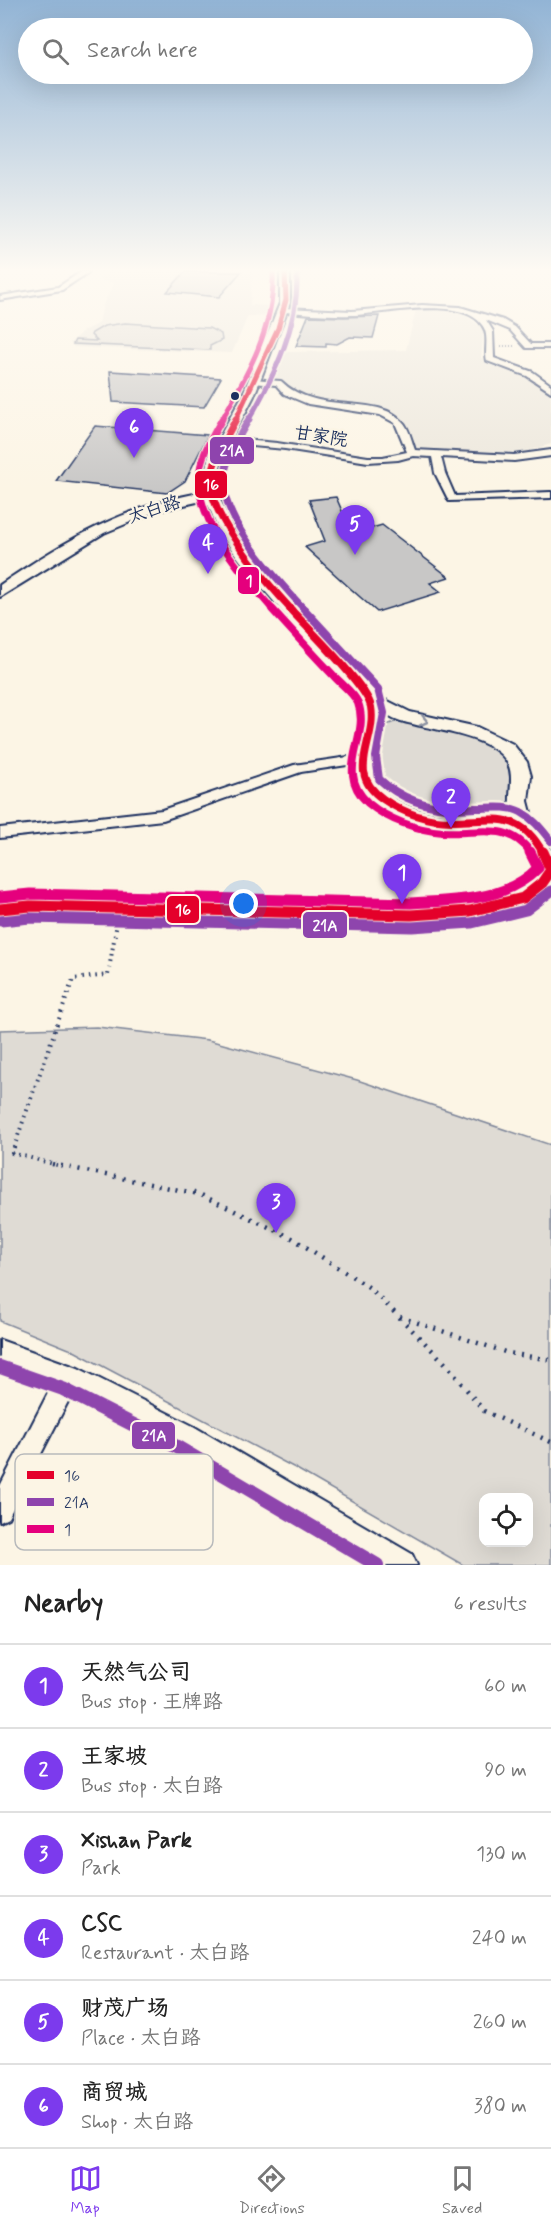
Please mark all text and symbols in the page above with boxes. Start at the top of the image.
search box [18,18,533,84]
icon: search [39,35,72,68]
text: Search here [87,37,198,65]
unlabelled marker [229,390,241,402]
pin: 6 [114,408,154,458]
street label: 甘家院 [292,421,349,453]
line badge: 21A [209,436,255,465]
text: 21A [219,441,245,462]
line badge: 16 [194,470,228,499]
text: 16 [203,475,219,496]
street label: 太白路 [125,490,184,530]
pin: 5 [336,506,374,555]
pin: 4 [188,524,228,574]
line badge: 1 [237,566,260,595]
text: 1 [245,571,253,592]
one-way arrow [419,714,429,727]
pin: 2 [432,778,470,828]
pin: 1 [382,854,422,904]
your location [229,889,258,918]
line badge: 16 [166,895,200,924]
text: 16 [175,900,191,921]
line badge: 21A [302,911,348,939]
text: 21A [312,916,338,937]
pin: 3 [256,1184,296,1233]
line badge: 21A [131,1421,176,1450]
text: 21A [141,1426,167,1447]
legend [15,1454,213,1550]
text: 16 [64,1466,80,1487]
text: 21A [64,1493,89,1514]
map controls [479,1493,533,1547]
button: locate [479,1493,533,1547]
text: 1 [64,1520,71,1541]
text: Nearby [24,1587,103,1621]
text: 6 results [454,1591,527,1618]
text: 天然气公司 [81,1659,191,1687]
text: 1 [39,1673,48,1700]
text: 60 m [484,1673,527,1700]
text: Bus stop · 王牌路 [81,1689,223,1716]
text: 王家坡 [81,1743,147,1771]
text: 2 [39,1757,48,1784]
text: 90 m [484,1757,527,1784]
text: Bus stop · 太白路 [81,1773,223,1800]
text: Xishan Park [81,1827,192,1855]
text: 3 [39,1841,48,1868]
text: 130 m [476,1841,527,1868]
text: Park [81,1855,121,1882]
text: CSC [81,1910,122,1938]
text: 4 [38,1925,49,1952]
text: 240 m [472,1925,527,1952]
text: Restaurant · 太白路 [81,1940,249,1967]
text: 财茂广场 [81,1995,169,2023]
text: 5 [38,2009,50,2036]
text: 260 m [473,2009,527,2036]
text: Place · 太白路 [81,2025,200,2052]
text: 商贸城 [81,2079,147,2107]
text: 6 [38,2093,49,2120]
text: 380 m [474,2093,527,2120]
text: Shop · 太白路 [81,2109,193,2136]
tab: Map [69,2162,102,2219]
tab: Directions [239,2162,305,2219]
tab: Saved [442,2162,482,2219]

